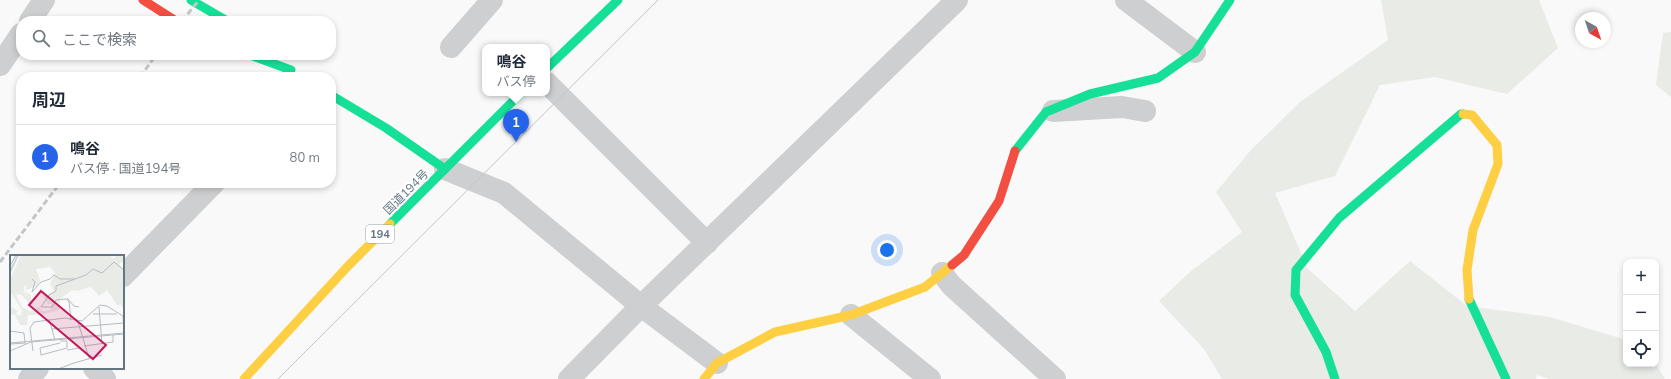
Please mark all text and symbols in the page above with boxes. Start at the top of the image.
north arrow [1575,12,1611,48]
search box [16,16,336,60]
icon: search [30,27,52,49]
text: ここで検索 [62,30,137,49]
popup [482,44,550,96]
text: 鳴谷 [496,52,527,71]
text: バス停 [496,73,536,89]
text: 周辺 [32,89,66,110]
pin: 1 [503,109,529,142]
text: 鳴谷 [70,139,100,158]
text: 1 [41,149,49,165]
text: 80 m [290,149,320,165]
text: バス停 · 国道194号 [70,160,181,176]
street label: 国道194号 [380,166,431,217]
road number: 194 [366,225,394,243]
your location [877,240,897,260]
inset map [10,255,124,369]
map controls [1623,259,1659,367]
button: + [1623,259,1659,295]
button: − [1623,295,1659,331]
button: locate [1623,331,1659,367]

